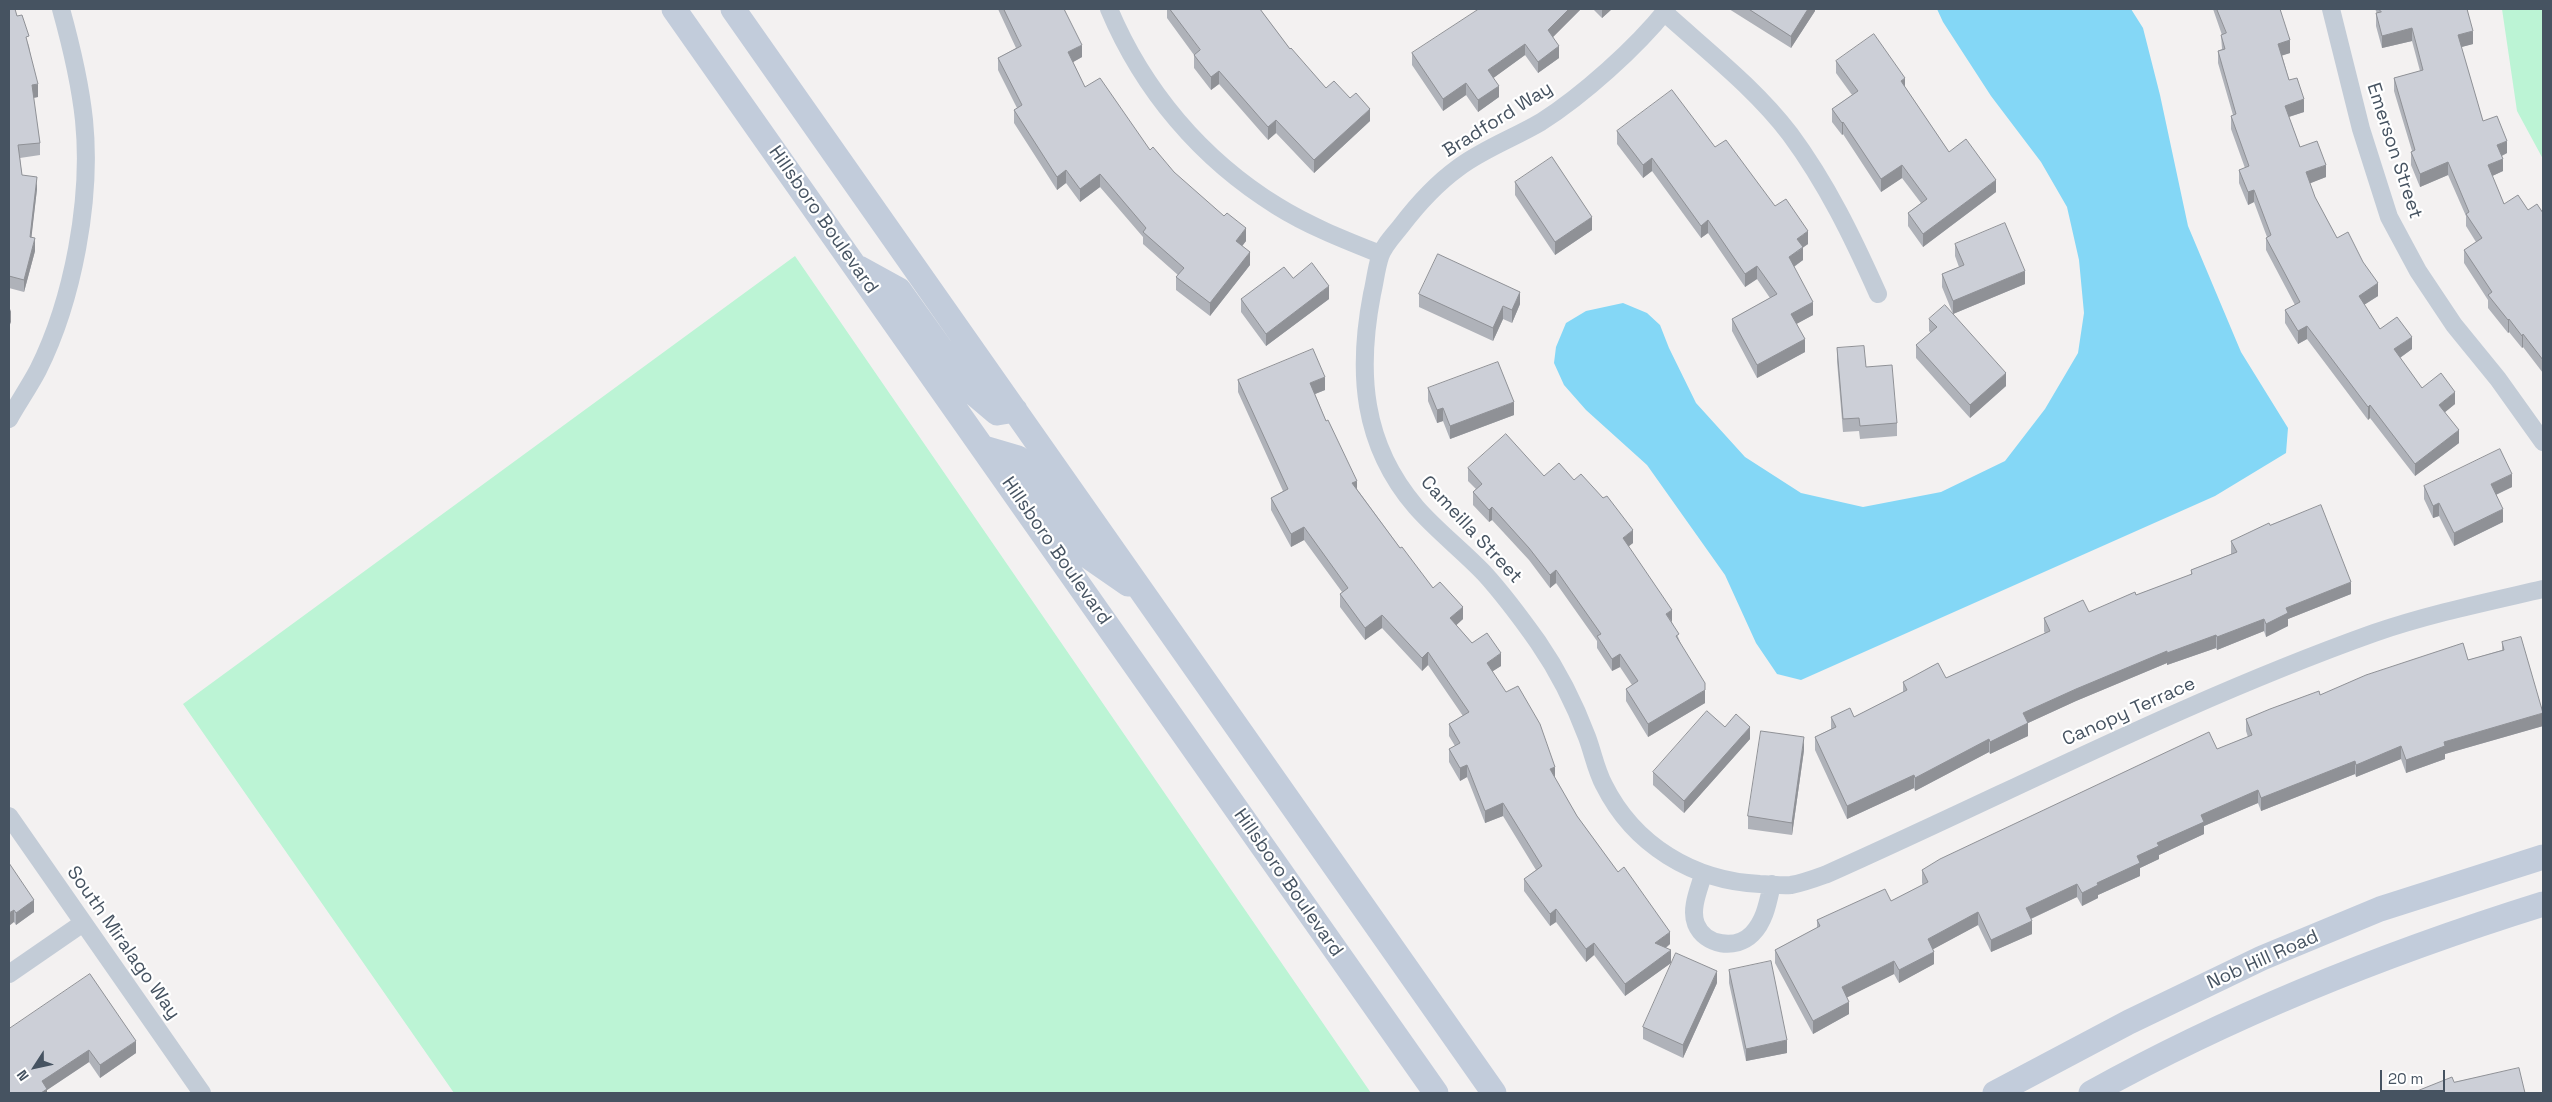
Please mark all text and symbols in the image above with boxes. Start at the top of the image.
street label: Bradford Way [1439,77,1557,163]
street label: Emerson Street [2361,80,2427,222]
street label: Hillsboro Boulevard [763,142,883,298]
street label: Cameilla Street [1415,472,1527,588]
street label: Hillsboro Boulevard [996,473,1116,629]
street label: Canopy Terrace [2059,672,2199,752]
street label: Hillsboro Boulevard [1228,805,1348,961]
street label: South Miralago Way [61,862,185,1024]
street label: Nob Hill Road [2204,925,2322,995]
north arrow [10,1042,60,1092]
scale bar [2382,1060,2447,1092]
text: N [13,1067,33,1085]
text: 20 m [2388,1069,2423,1088]

